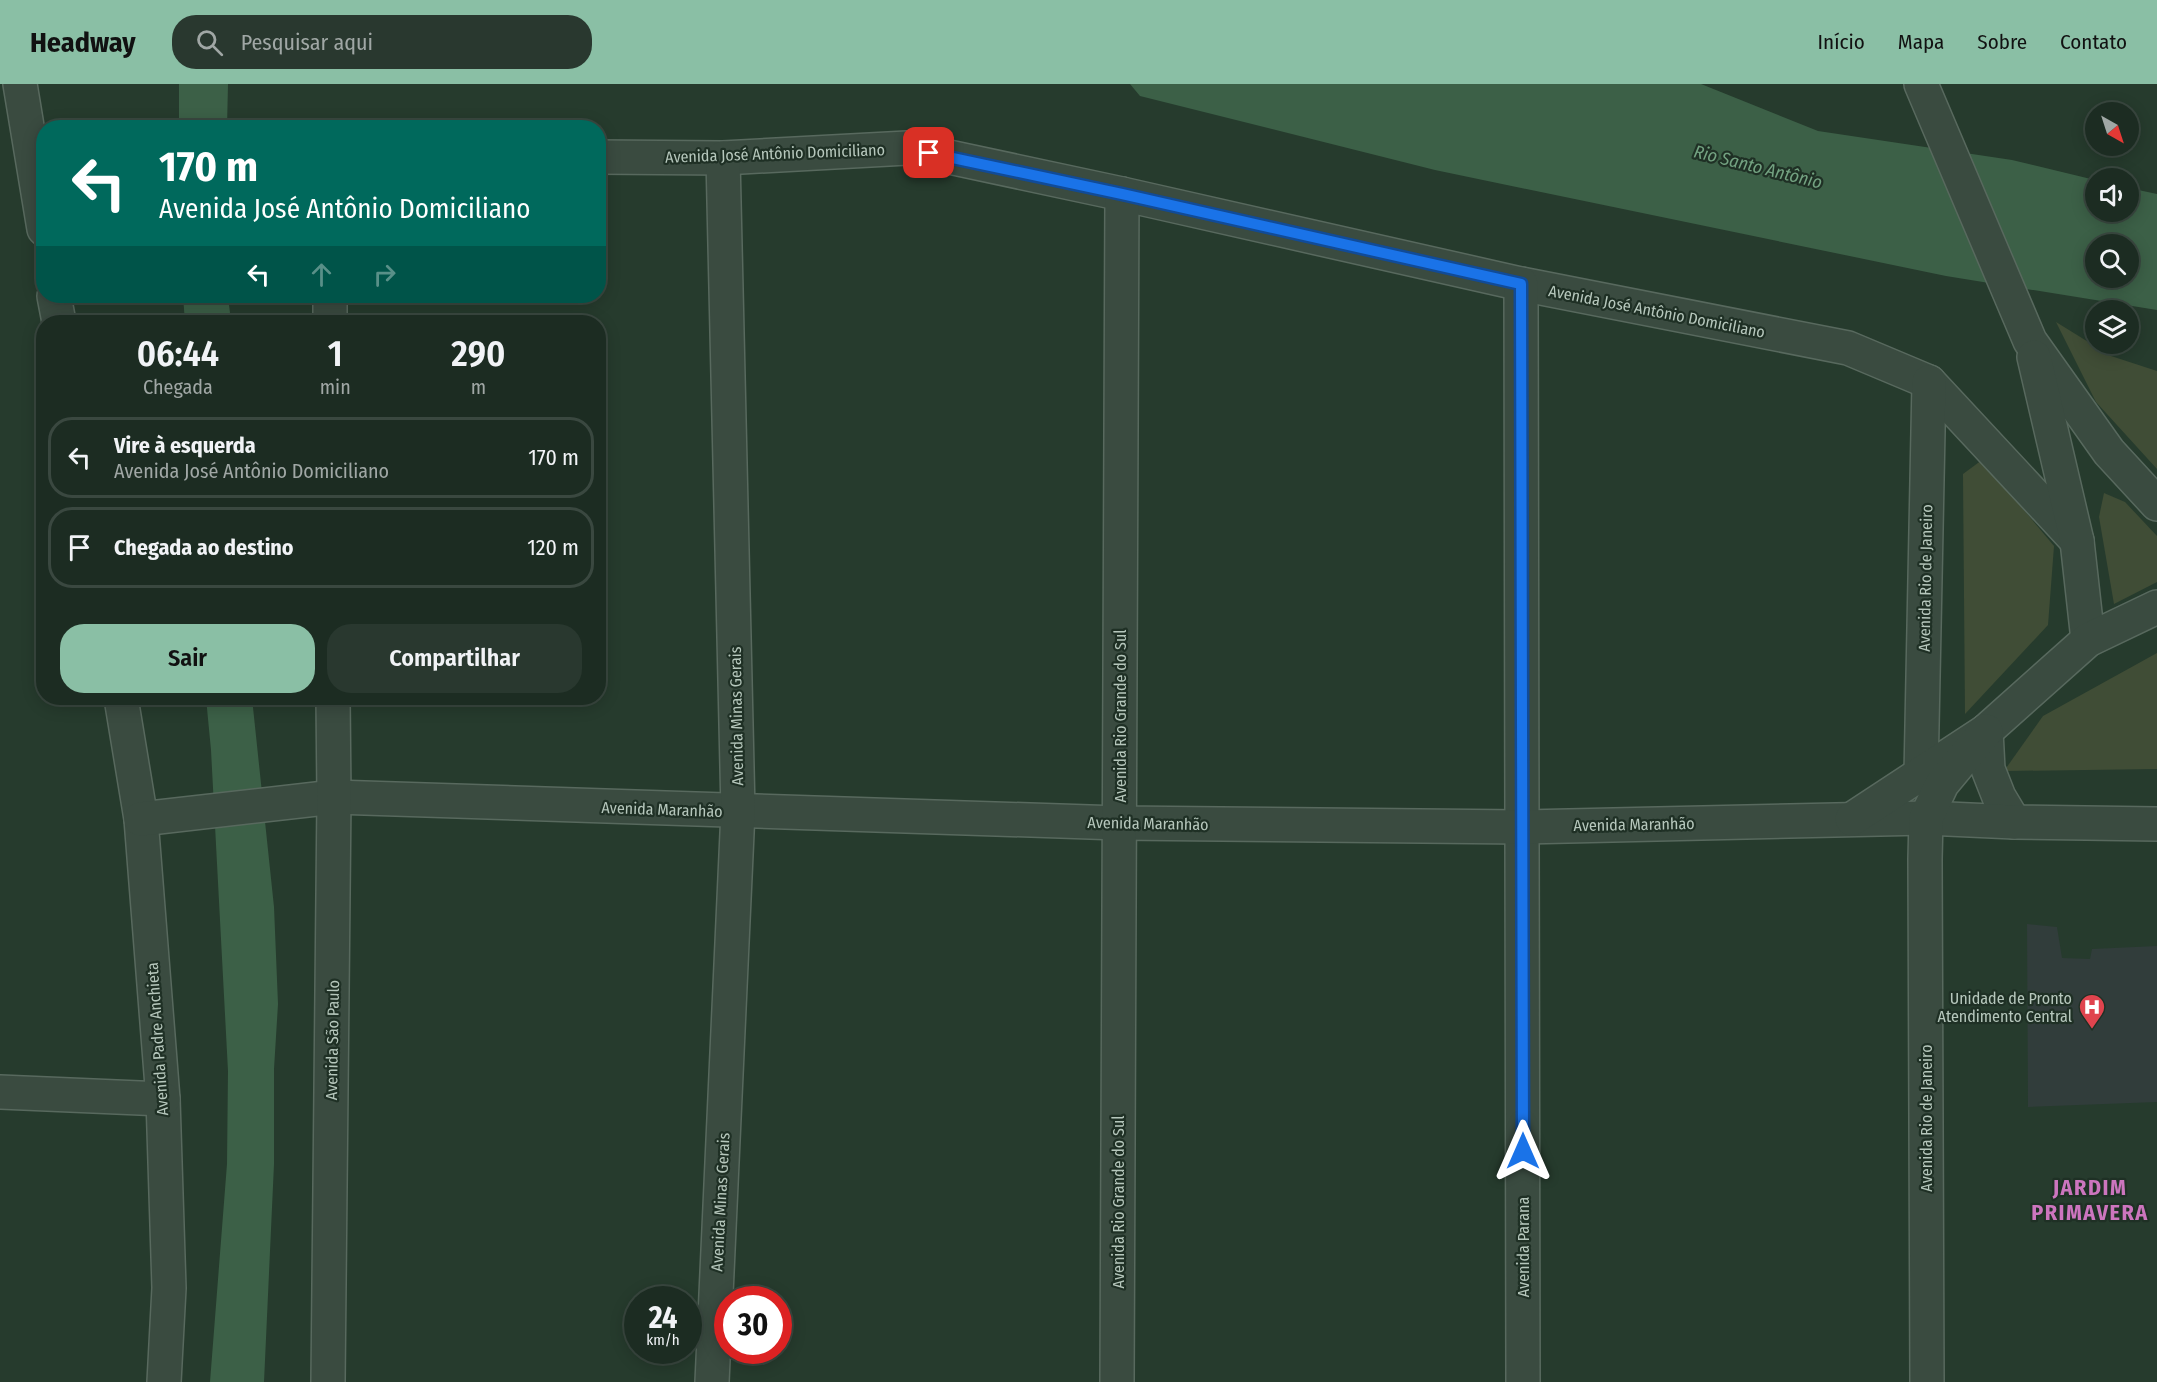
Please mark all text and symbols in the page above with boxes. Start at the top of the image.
search box [172,15,592,69]
text: Headway [30,26,136,59]
icon: search [193,26,226,59]
text: Pesquisar aqui [241,29,373,56]
text: Início [1818,29,1865,55]
text: Mapa [1898,29,1944,55]
text: Sobre [1977,29,2027,55]
text: Contato [2060,29,2127,55]
north arrow [2085,102,2139,156]
map controls [2085,102,2139,354]
pin [903,127,954,178]
icon: arrive [912,136,945,169]
street label: Avenida José Antônio Domiciliano [665,140,885,167]
water label: Rio Santo Antônio [1692,140,1824,194]
text: 170 m [159,142,258,192]
icon: left [60,144,138,222]
button: sound [2085,168,2139,222]
text: Avenida José Antônio Domiciliano [159,193,530,225]
button: search [2085,234,2139,288]
icon: left [242,258,275,291]
icon: ahead [305,258,338,291]
icon: right [368,258,401,291]
street label: Avenida José Antônio Domiciliano [1547,281,1767,342]
button: layers [2085,300,2139,354]
text: 06:44 [137,332,219,376]
text: 1 [328,332,343,376]
text: 290 [451,332,505,376]
text: Chegada [143,375,213,399]
text: min [320,375,351,399]
text: m [471,375,486,399]
text: Vire à esquerda [114,432,256,459]
icon: left [63,441,96,474]
text: 170 m [528,444,579,471]
text: Avenida José Antônio Domiciliano [114,459,389,483]
street label: Avenida Rio de Janeiro [1915,504,1936,652]
icon: arrive [63,531,96,564]
text: Chegada ao destino [114,534,294,561]
text: 120 m [527,534,579,561]
button: Sair [60,624,315,693]
button: Compartilhar [327,624,582,693]
street label: Avenida Rio Grande do Sul [1111,630,1130,803]
street label: Avenida Minas Gerais [726,646,747,786]
street label: Avenida Maranhão [601,798,723,821]
street label: Avenida Maranhão [1087,813,1209,834]
street label: Avenida Maranhão [1573,814,1695,835]
street label: Avenida Padre Anchieta [143,961,172,1116]
street label: Avenida São Paulo [322,980,343,1100]
place label: Unidade de Pronto Atendimento Central [1937,989,2072,1026]
hospital icon: Unidade de Pronto Atendimento Central [2077,992,2107,1030]
street label: Avenida Rio de Janeiro [1917,1044,1936,1192]
street label: Avenida Rio Grande do Sul [1109,1116,1128,1289]
position arrow [1491,1119,1555,1183]
street label: Avenida Minas Gerais [707,1132,734,1272]
district label: JARDIM PRIMAVERA [2031,1174,2149,1226]
street label: Avenida Parana [1514,1197,1533,1297]
speed limit sign: 30 [714,1286,792,1364]
text: 24 [649,1300,677,1336]
text: km/h [646,1331,680,1349]

